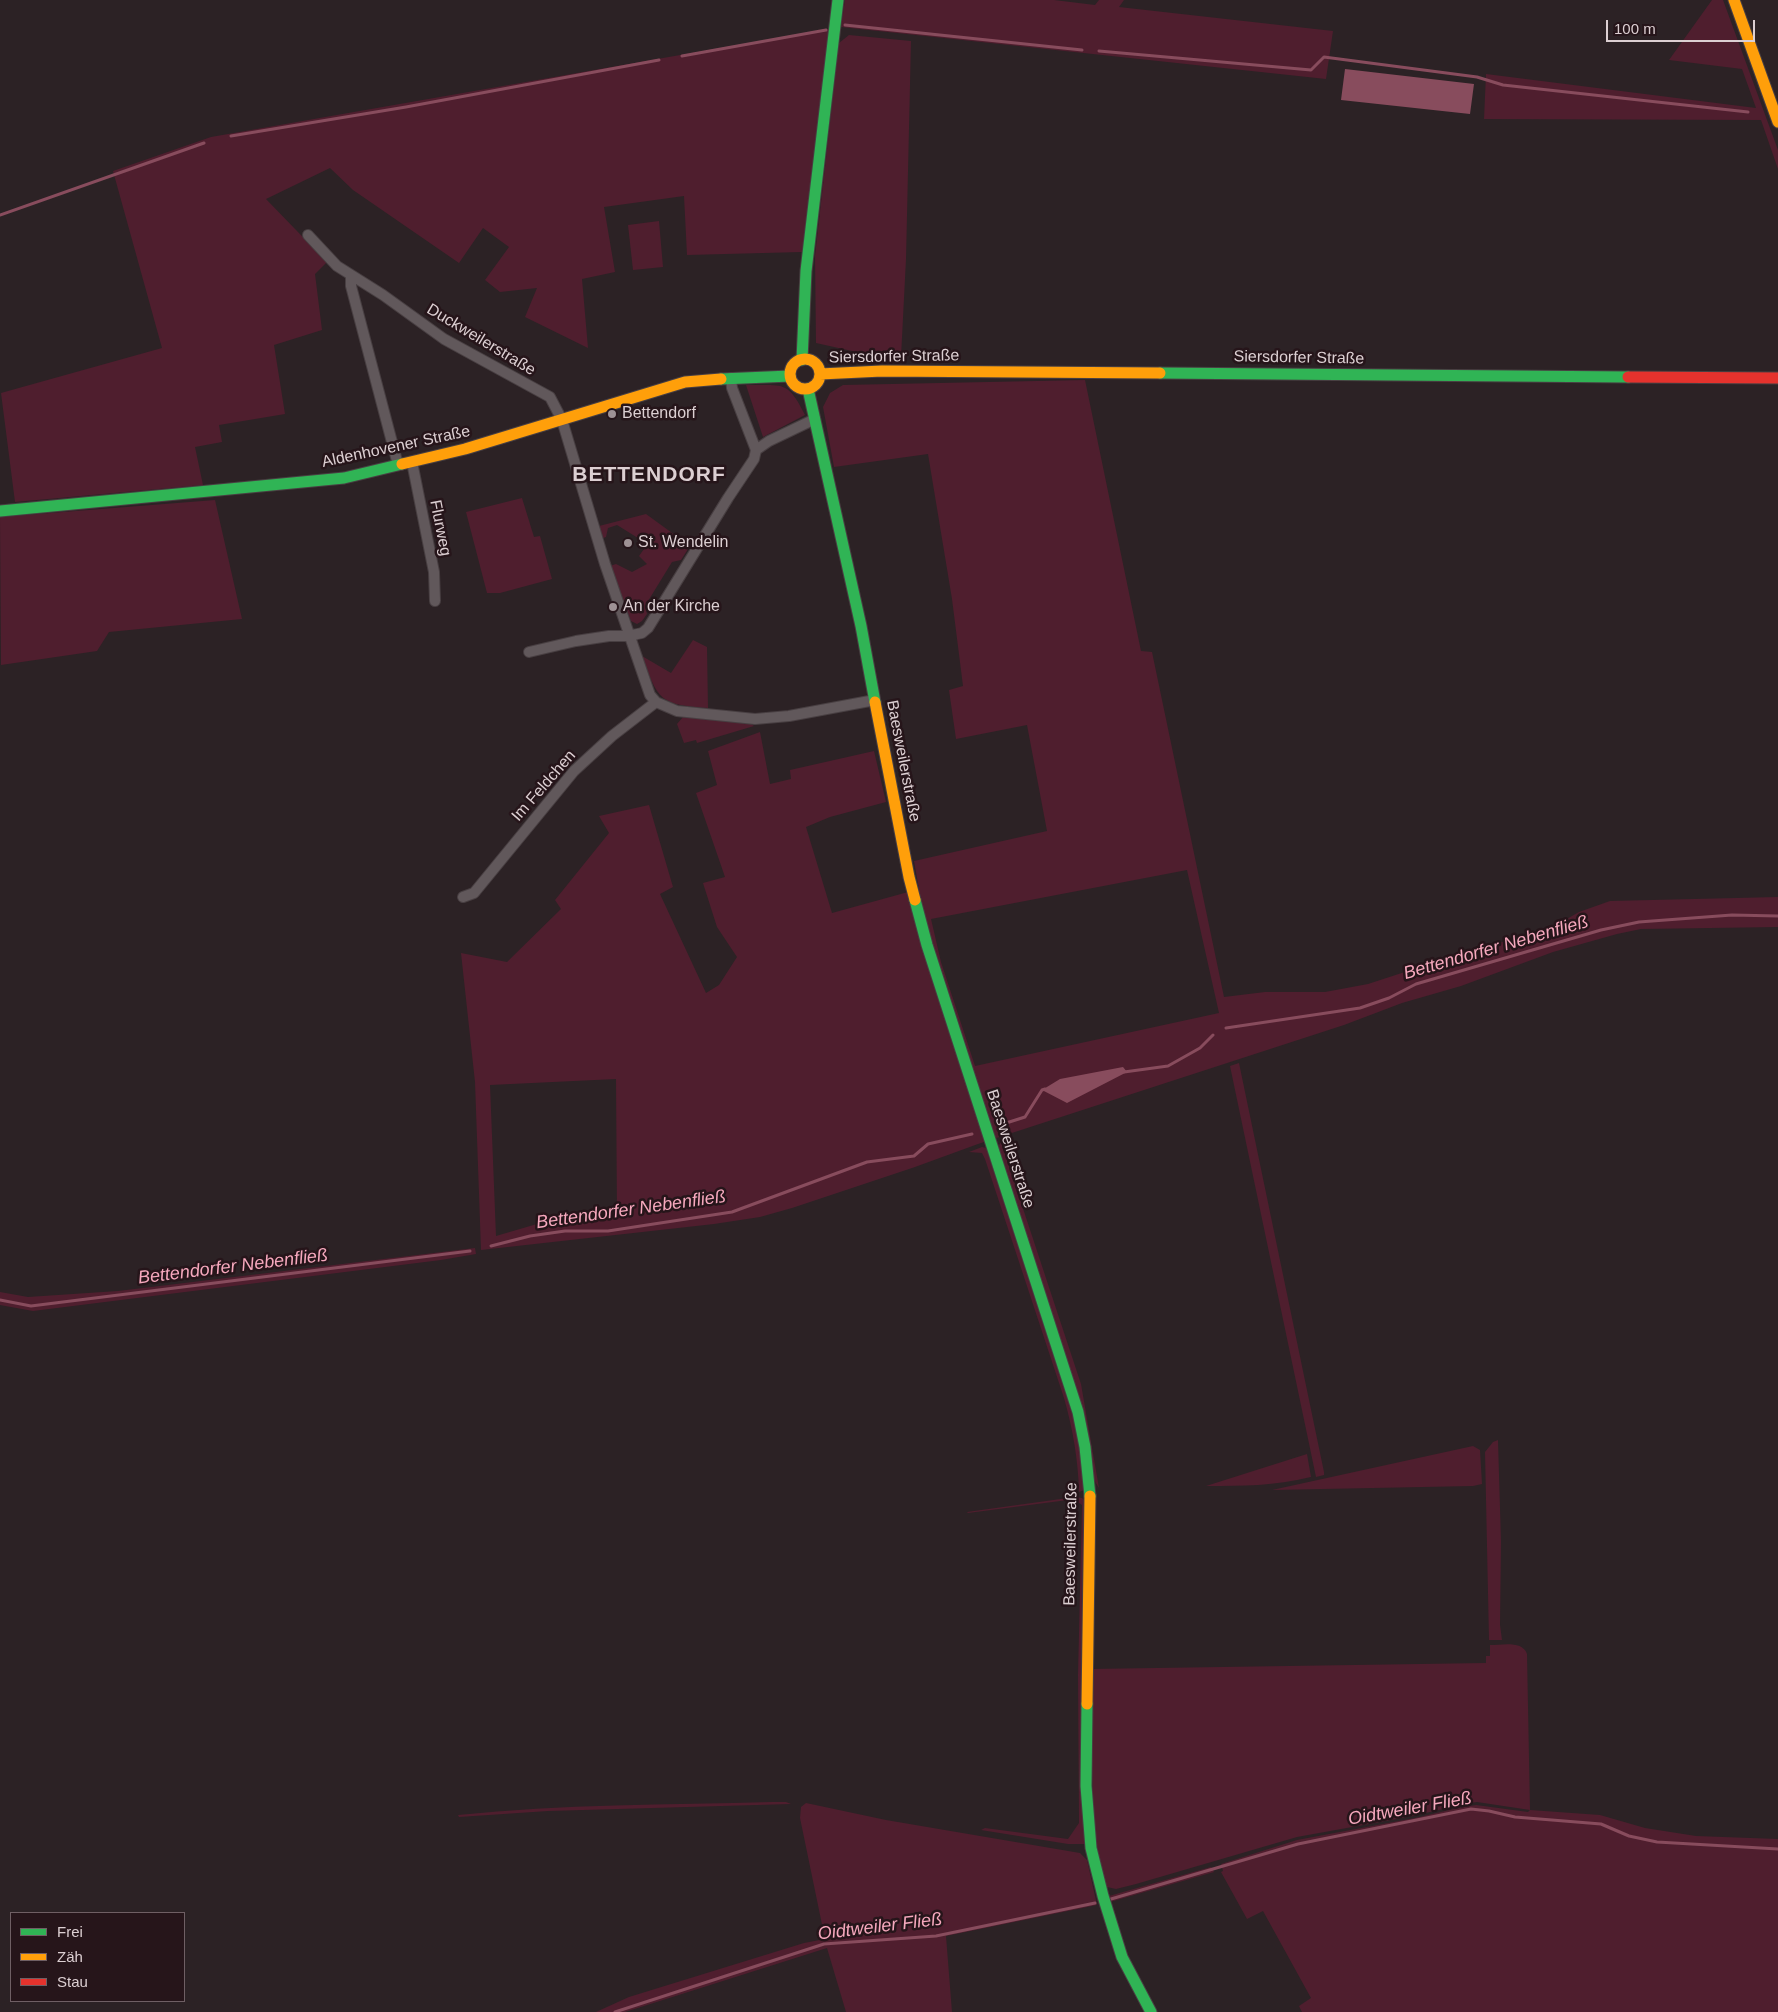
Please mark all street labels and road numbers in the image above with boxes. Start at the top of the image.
street label: Duckweilerstraße [423,300,539,380]
street label: Siersdorfer Straße [828,346,960,368]
street label: Siersdorfer Straße [1233,347,1365,369]
street label: Aldenhovener Straße [320,422,472,472]
street label: Flurweg [425,498,455,558]
street label: Baesweilerstraße [882,699,924,823]
street label: Im Feldchen [508,746,580,826]
street label: Baesweilerstraße [982,1087,1038,1211]
street label: Baesweilerstraße [1060,1482,1082,1606]

